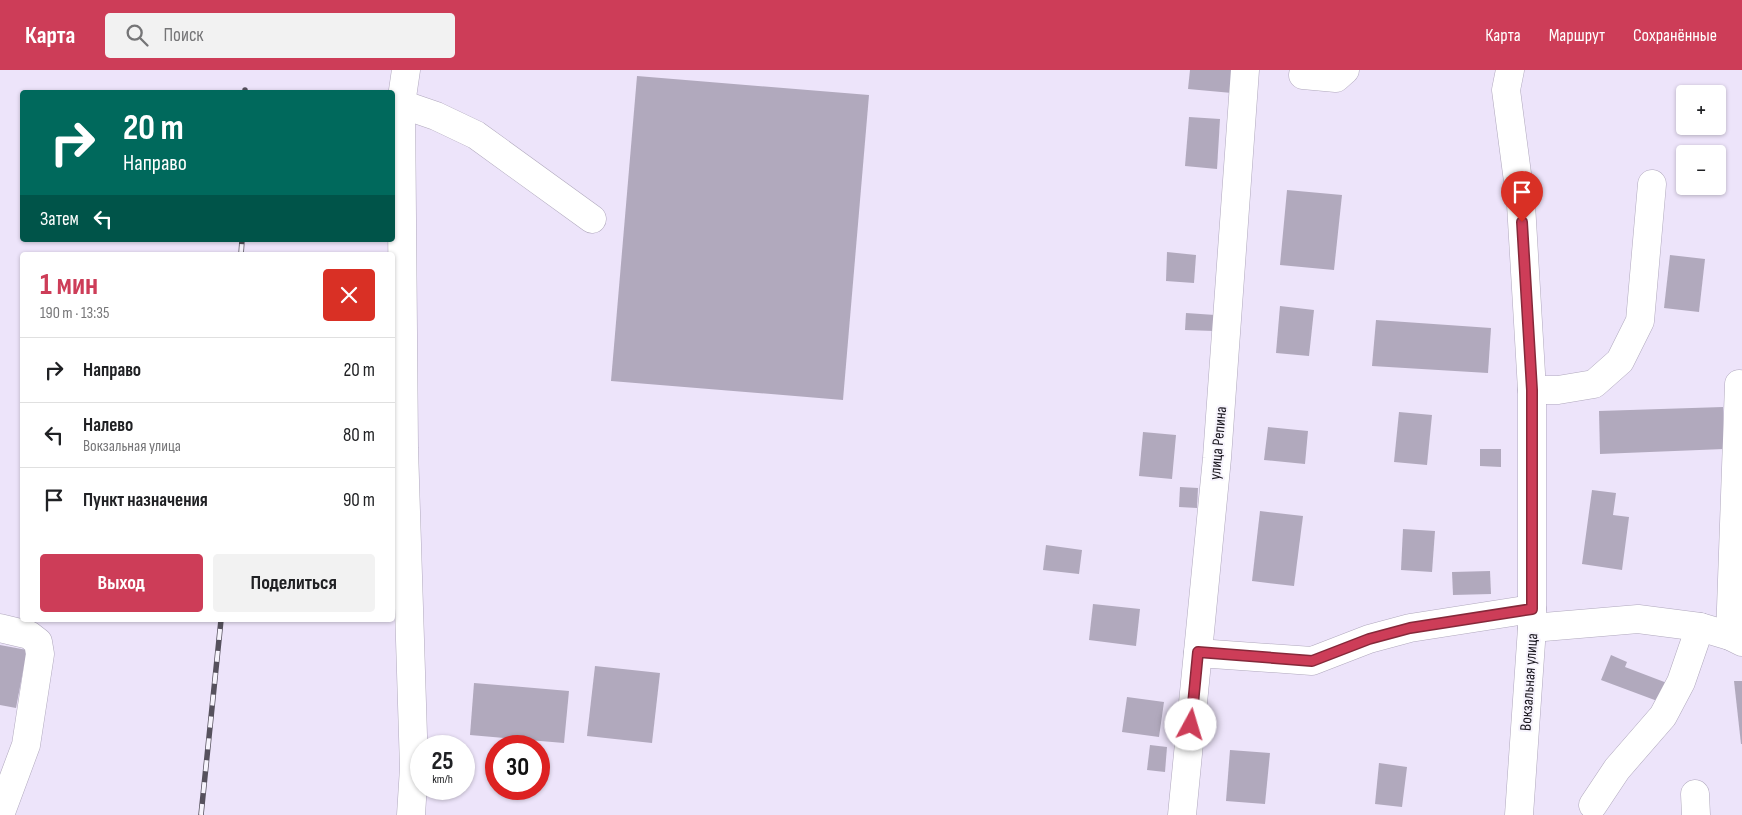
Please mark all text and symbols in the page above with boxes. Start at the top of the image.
search box [105,13,455,58]
text: Карта [25,21,75,50]
icon: search [123,21,151,49]
text: Поиск [163,24,204,47]
text: Карта [1485,25,1521,46]
text: Маршрут [1549,25,1605,46]
text: Сохранённые [1633,25,1717,46]
map controls [1676,85,1726,195]
button: + [1676,85,1726,135]
text: 20 m [123,107,184,150]
icon: right [40,110,105,175]
button: − [1676,145,1726,195]
text: Направо [123,150,187,177]
pin [1501,171,1543,222]
icon: arrive [1508,178,1536,206]
icon: left [89,205,117,233]
text: Затем [40,208,79,231]
text: 1 мин [40,267,98,303]
button: close [323,269,375,321]
text: 190 m · 13:35 [40,304,109,323]
icon: right [40,356,68,384]
text: Направо [83,359,141,382]
text: 20 m [343,359,375,382]
street label: улица Репина [1206,406,1231,481]
text: Налево [83,414,133,437]
icon: left [40,421,68,449]
text: 80 m [343,424,375,447]
text: Вокзальная улица [83,437,181,456]
icon: arrive [40,486,68,514]
text: Пункт назначения [83,489,208,512]
text: 90 m [343,489,375,512]
button: Выход [40,554,203,612]
button: Поделиться [213,554,375,612]
street label: Вокзальная улица [1517,633,1542,732]
position arrow [1164,698,1216,750]
speed limit sign: 30 [485,735,550,800]
text: 25 [432,746,453,777]
text: km/h [432,772,453,787]

